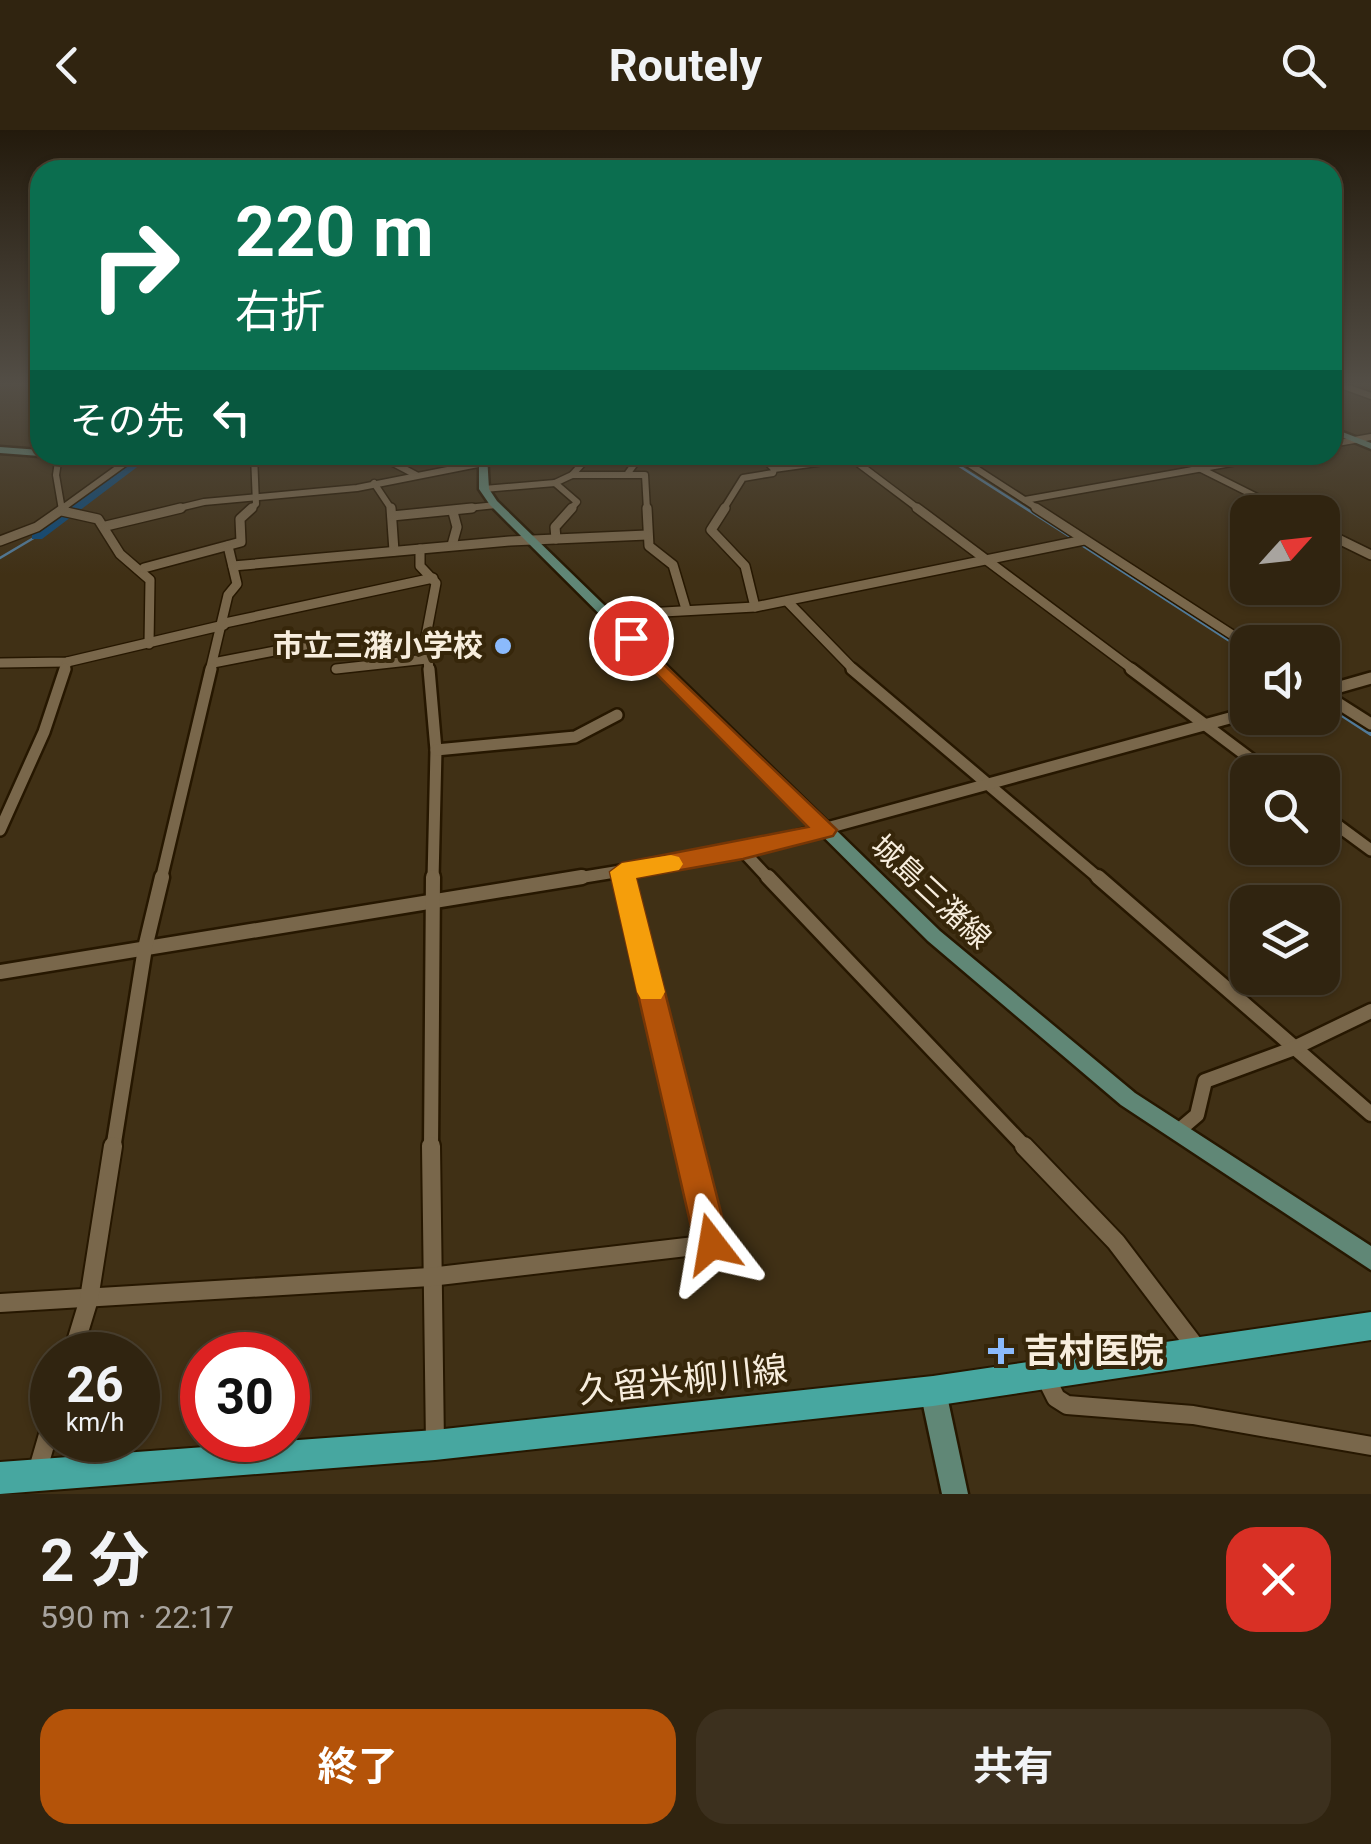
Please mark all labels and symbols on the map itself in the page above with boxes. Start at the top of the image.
north arrow [1230,495,1340,605]
pin [589,596,674,681]
place label: 市立三潴小学校 [273,628,483,663]
marker: 市立三潴小学校 [492,635,514,657]
street label: 城島三潴線 [865,828,998,956]
position arrow [660,1192,764,1296]
place label: 吉村医院 [1024,1331,1164,1372]
speed limit sign: 30 [180,1332,310,1462]
marker: 吉村医院 [988,1338,1014,1364]
street label: 久留米柳川線 [576,1349,790,1412]

